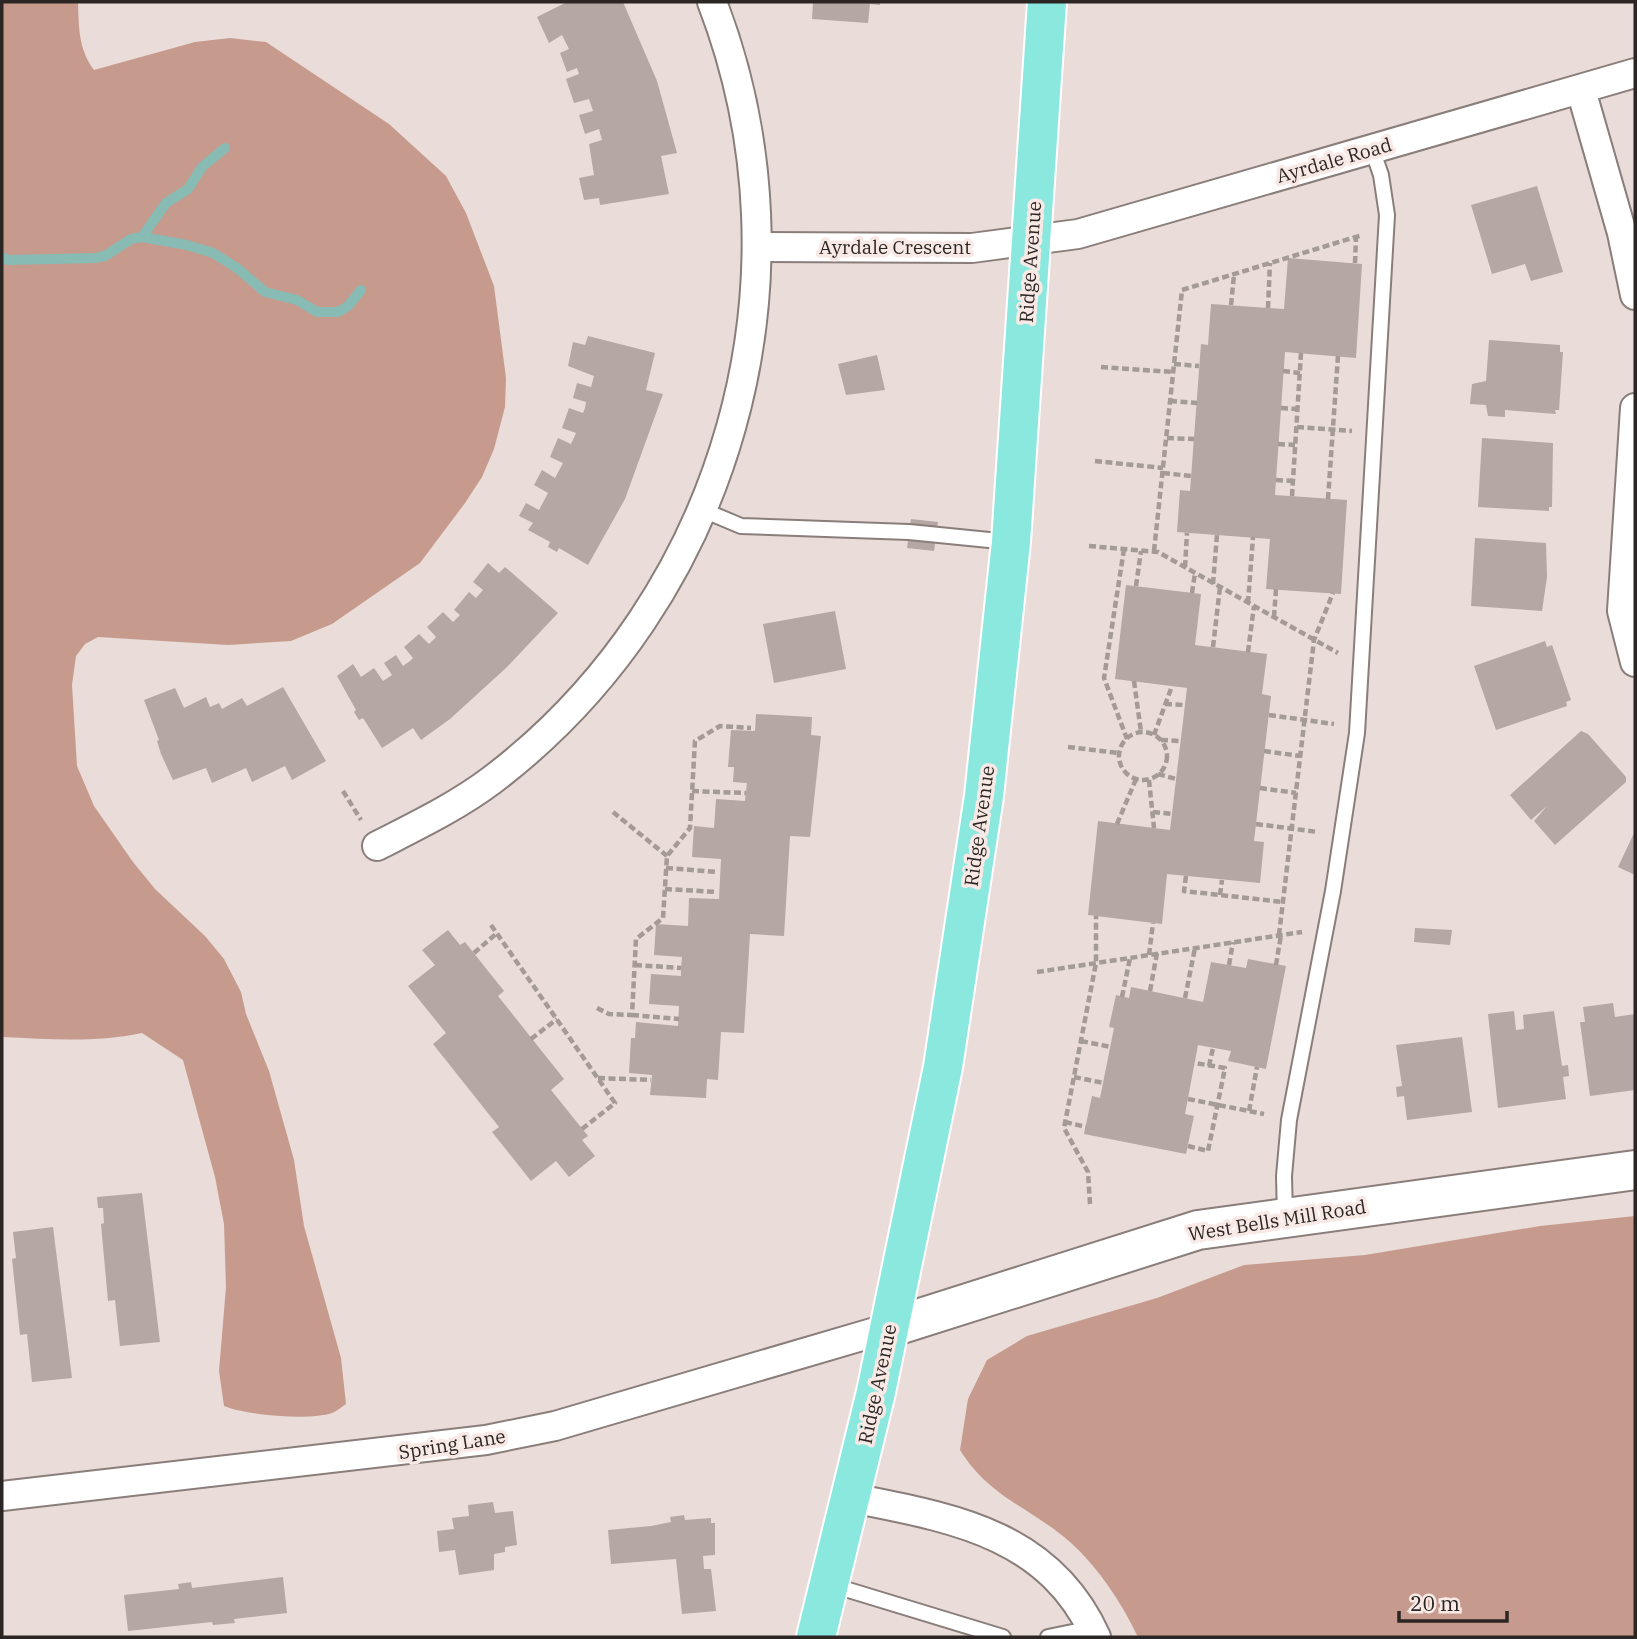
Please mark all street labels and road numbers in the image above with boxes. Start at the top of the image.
street label: Ayrdale Road [1274,132,1394,188]
street label: Ridge Avenue [1014,200,1046,324]
street label: Ayrdale Crescent [819,235,971,259]
street label: Ridge Avenue [959,764,999,888]
street label: West Bells Mill Road [1186,1194,1368,1246]
street label: Ridge Avenue [853,1322,901,1446]
street label: Spring Lane [397,1424,507,1464]

